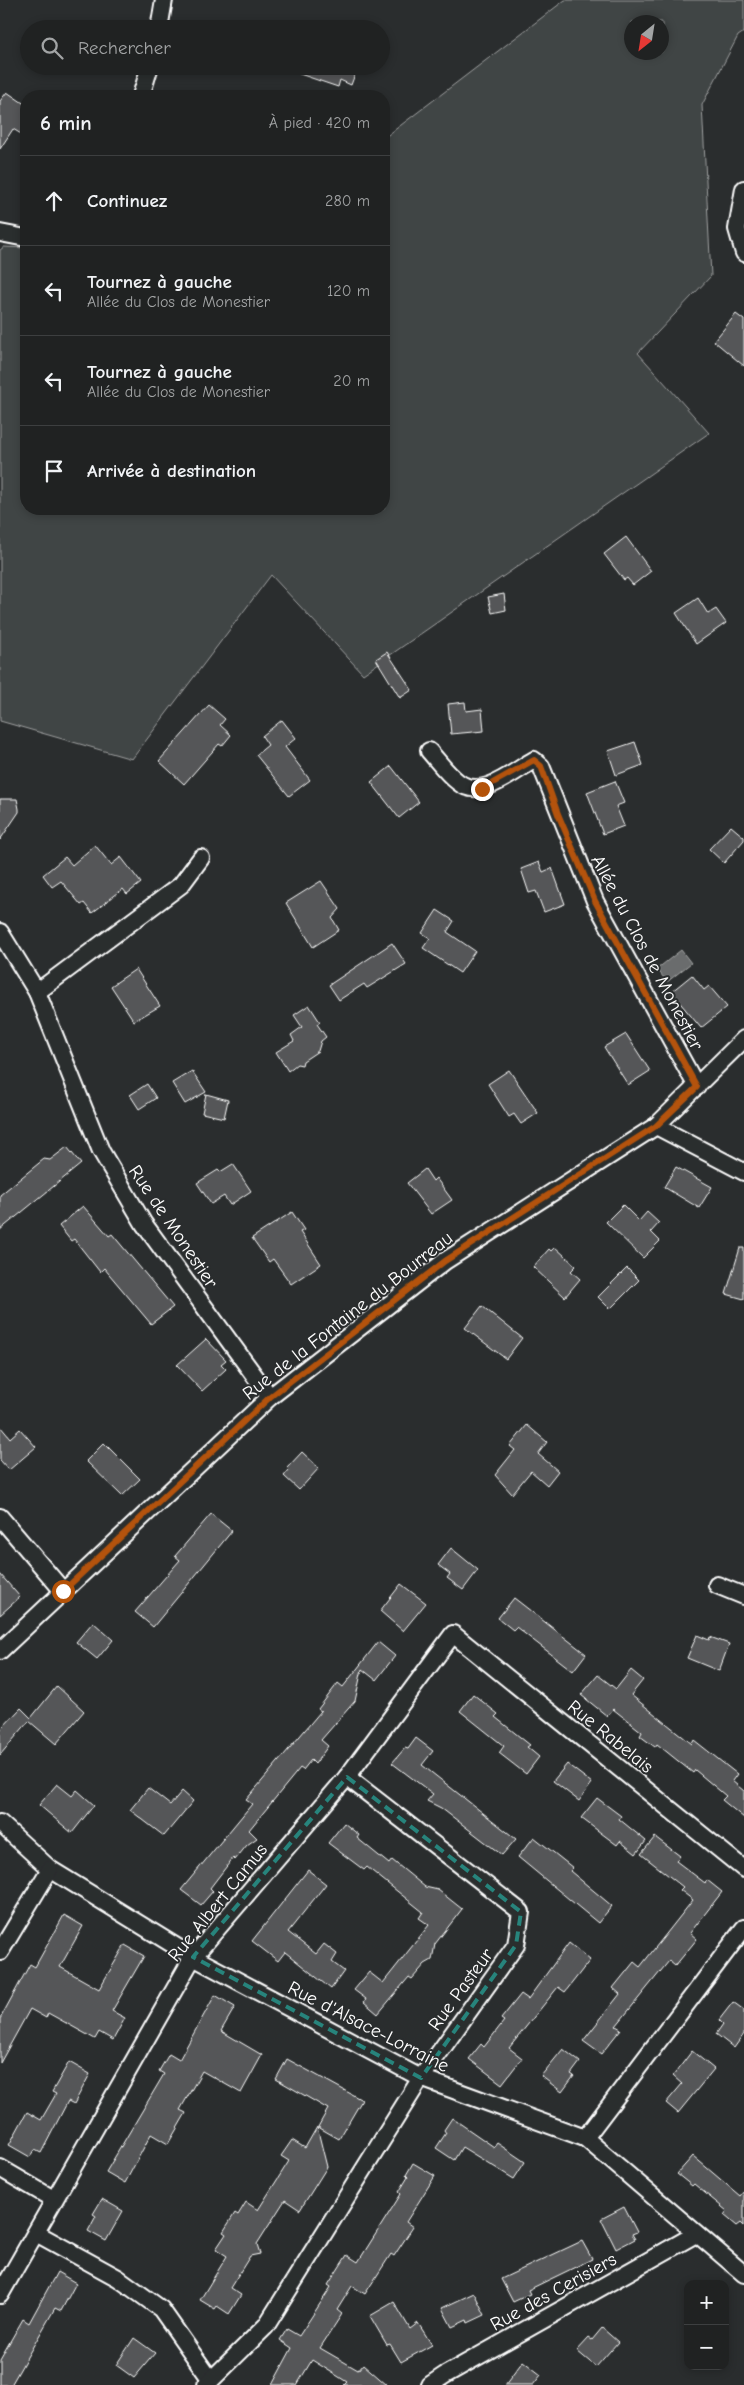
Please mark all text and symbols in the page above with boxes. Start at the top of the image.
north arrow [624,15,669,60]
search box [20,20,390,75]
icon: search [38,34,66,62]
text: Rechercher [78,37,171,59]
text: 6 min [40,111,92,135]
text: À pied · 420 m [269,114,370,132]
icon: ahead [40,187,68,215]
text: Continuez [87,190,167,212]
text: 280 m [325,192,370,210]
text: Tournez à gauche [87,271,232,293]
icon: left [40,277,68,305]
text: 120 m [327,282,370,300]
text: Allée du Clos de Monestier [87,293,270,311]
text: Tournez à gauche [87,361,232,383]
icon: left [40,367,68,395]
text: 20 m [333,372,370,390]
text: Allée du Clos de Monestier [87,383,270,401]
icon: arrive [40,457,68,485]
text: Arrivée à destination [87,460,256,482]
route end [471,778,494,801]
street label: Allée du Clos de Monestier [586,851,708,1054]
street label: Rue de Monestier [124,1161,223,1293]
street label: Rue de la Fontaine du Bourreau [238,1227,457,1405]
route start [52,1580,75,1603]
street label: Rue Rabelais [563,1696,658,1778]
street label: Rue Albert Camus [163,1839,272,1966]
street label: Rue Pasteur [424,1944,498,2035]
street label: Rue d'Alsace-Lorraine [284,1977,453,2077]
street label: Rue des Cerisiers [487,2248,621,2336]
map controls [684,2280,729,2370]
button: + [684,2280,729,2325]
button: − [684,2325,729,2370]

